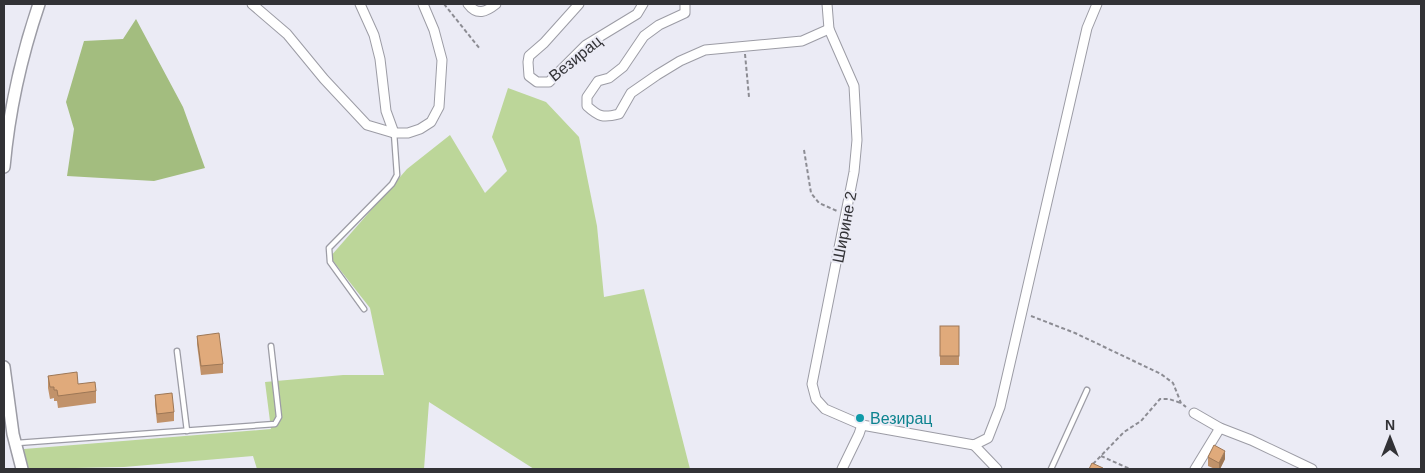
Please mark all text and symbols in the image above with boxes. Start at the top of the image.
street label: Везирац [546,32,605,85]
street label: Ширине 2 [829,190,860,264]
place label: Везирац [870,410,932,427]
marker: Везирац [854,412,866,424]
north arrow [1365,413,1415,463]
text: N [1385,417,1395,433]

